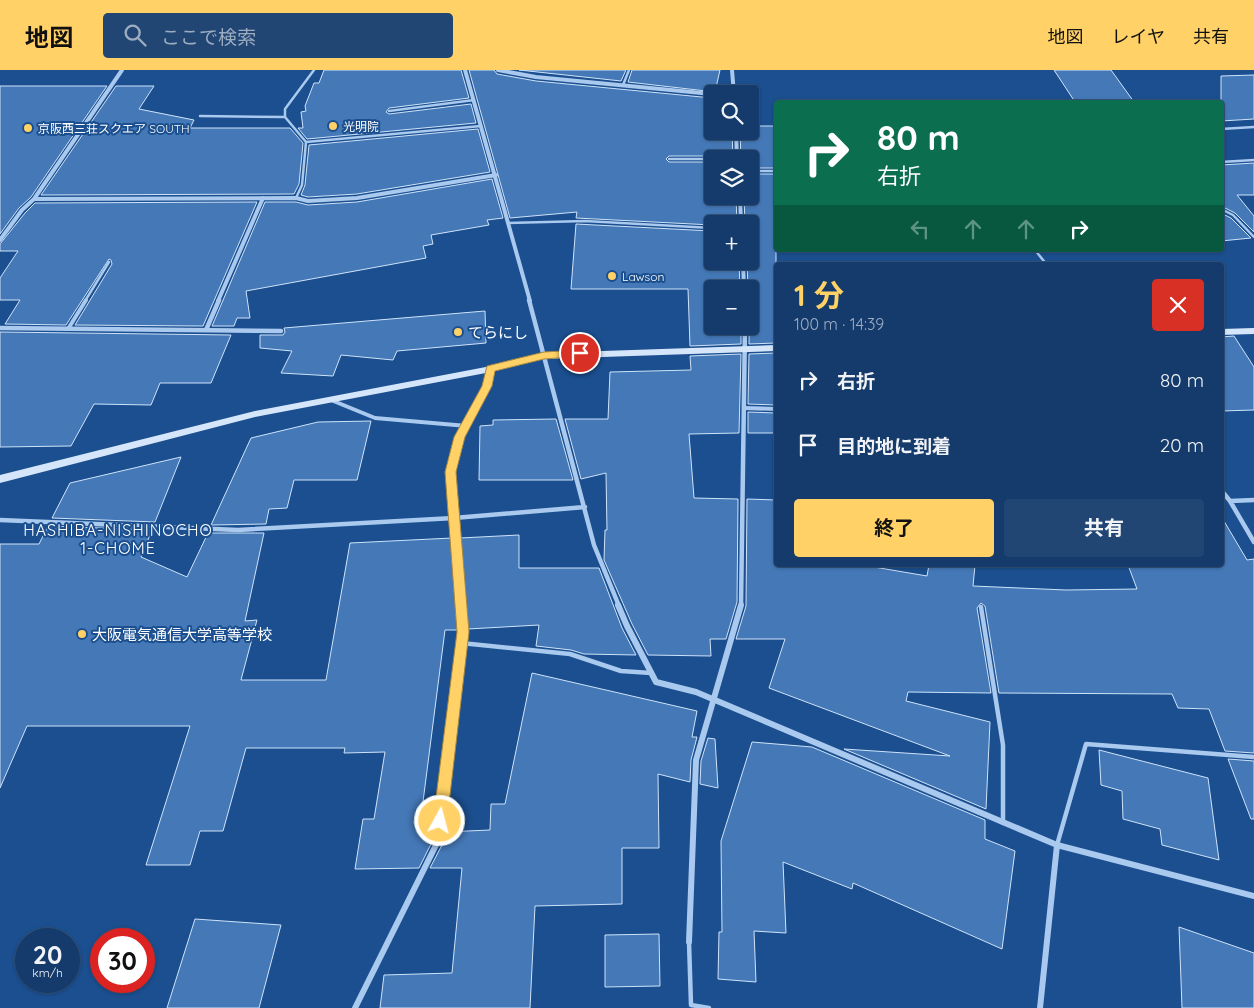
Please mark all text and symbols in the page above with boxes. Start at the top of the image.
search box [103,13,453,58]
icon: search [121,21,149,49]
text: 地図 [25,22,73,52]
text: ここで検索 [161,25,256,49]
text: 地図 [1048,25,1084,48]
text: レイヤ [1112,25,1165,48]
text: 共有 [1193,25,1229,48]
map controls [704,85,759,335]
button: search [704,85,759,140]
text: 80 m [877,115,960,159]
place label: 光明院 [343,119,379,134]
marker: 光明院 [327,120,339,132]
icon: right [794,120,859,185]
place label: 京阪西三荘スクエア SOUTH [38,121,190,136]
marker: 京阪西三荘スクエア SOUTH [22,122,34,134]
button: layers [704,150,759,205]
text: 右折 [877,162,921,190]
button: + [704,215,759,270]
icon: left [906,215,934,243]
icon: ahead [959,215,987,243]
icon: ahead [1012,215,1040,243]
icon: right [1065,215,1093,243]
place label: Lawson [622,269,664,284]
marker: Lawson [606,270,618,282]
text: 1 分 [794,276,844,314]
button: close [1152,279,1204,331]
button: − [704,280,759,335]
text: 100 m · 14:39 [794,314,884,334]
place label: てらにし [468,323,528,342]
marker: てらにし [452,326,464,338]
pin [559,332,601,374]
icon: arrive [566,339,594,367]
icon: right [794,366,822,394]
text: 80 m [1160,368,1204,392]
text: 右折 [837,369,875,393]
icon: arrive [794,431,822,459]
text: 20 m [1160,433,1204,457]
text: 目的地に到着 [837,434,951,458]
button: 終了 [794,499,994,557]
button: 共有 [1004,499,1204,557]
district label: HASHIBA-NISHINOCHO 1-CHOME [23,520,213,558]
place label: 大阪電気通信大学高等学校 [92,625,272,644]
marker: 大阪電気通信大学高等学校 [76,628,88,640]
position arrow [413,794,465,846]
speed limit sign: 30 [90,928,155,993]
text: 20 [33,939,62,970]
text: km/h [32,965,63,980]

